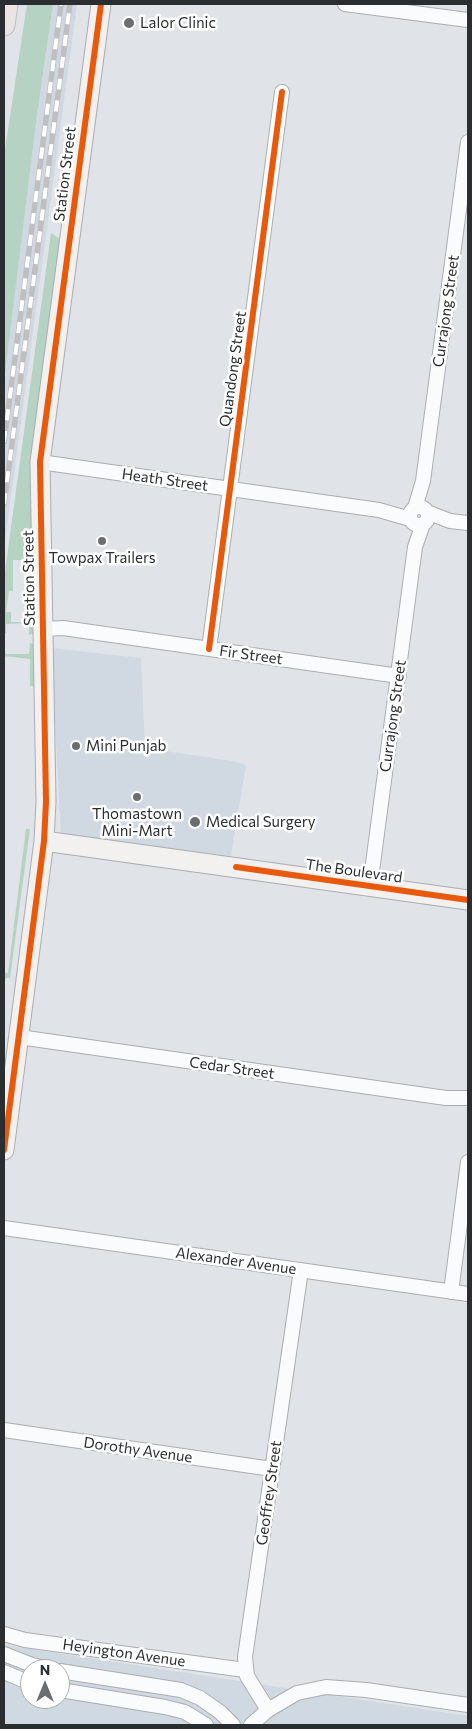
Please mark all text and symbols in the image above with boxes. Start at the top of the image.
place label: Lalor Clinic [140,14,216,32]
marker: Lalor Clinic [122,16,136,30]
street label: Station Street [50,126,80,222]
street label: Currajong Street [429,254,463,368]
street label: Quandong Street [216,310,250,428]
street label: Heath Street [121,465,209,495]
street label: Station Street [19,530,39,626]
marker: Towpax Trailers [96,535,108,547]
place label: Towpax Trailers [49,549,155,567]
street label: Fir Street [218,642,284,668]
street label: Currajong Street [376,659,410,773]
place label: Mini Punjab [86,737,166,755]
marker: Mini Punjab [70,740,82,752]
marker: Thomastown Mini-Mart [131,791,143,803]
place label: Thomastown Mini-Mart [92,805,182,840]
place label: Medical Surgery [206,813,316,831]
marker: Medical Surgery [188,815,202,829]
street label: The Boulevard [305,855,403,887]
street label: Cedar Street [188,1053,276,1083]
street label: Alexander Avenue [174,1244,298,1278]
street label: Dorothy Avenue [82,1433,194,1467]
street label: Geoffrey Street [253,1439,285,1547]
street label: Heyington Avenue [61,1635,187,1671]
north arrow [20,1659,70,1709]
text: N [40,1661,50,1678]

